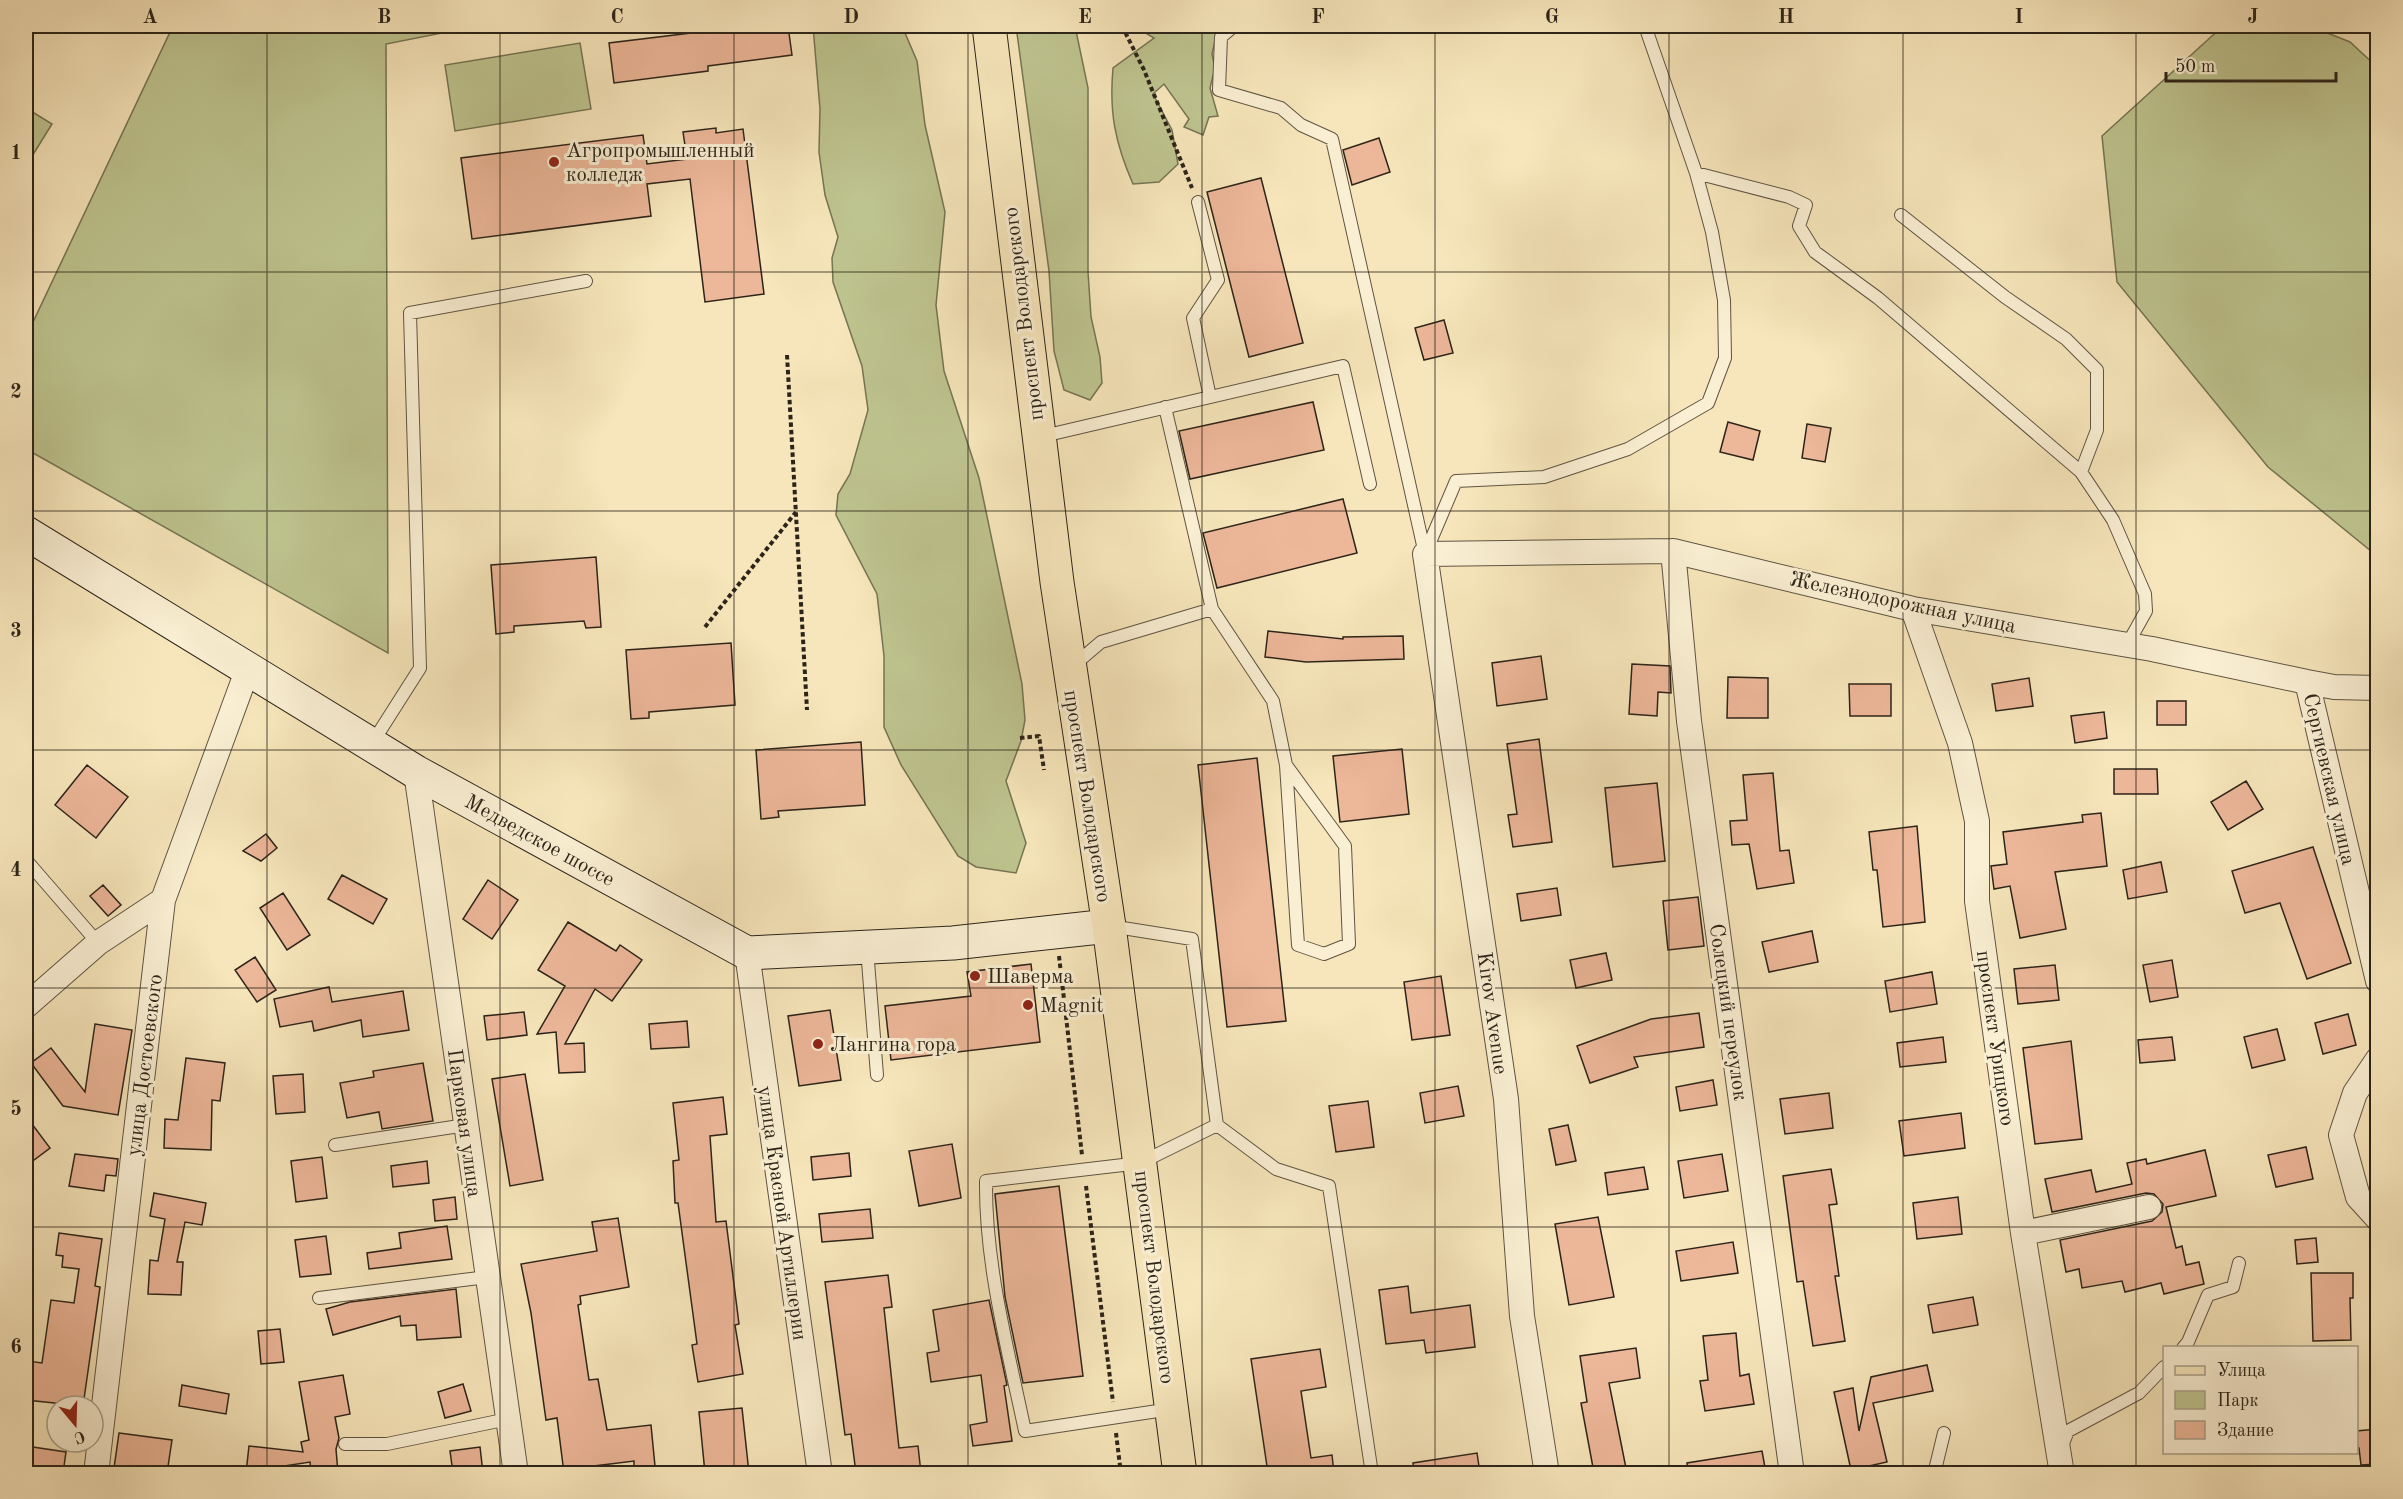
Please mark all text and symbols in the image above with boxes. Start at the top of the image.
text: A [142,8,158,28]
text: B [377,8,391,28]
text: C [610,8,624,28]
text: D [843,8,859,28]
text: E [1078,8,1092,28]
text: F [1311,8,1325,28]
text: G [1545,8,1559,28]
text: H [1778,8,1794,28]
text: I [2015,8,2023,28]
text: J [2248,8,2259,28]
scale bar [2166,45,2336,83]
text: 50 m [2175,58,2215,76]
place label: Агропромышленный колледж [566,141,755,186]
text: 1 [10,144,22,164]
marker: Агропромышленный колледж [547,155,561,169]
street label: проспект Володарского [1001,206,1048,422]
text: 2 [10,383,22,403]
street label: Железнодорожная улица [1788,569,2018,638]
text: 3 [10,622,22,642]
street label: проспект Володарского [1059,688,1114,904]
street label: Сергиевская улица [2299,692,2358,867]
street label: Медведское шоссе [461,791,618,891]
text: 4 [10,861,22,881]
street label: Солецкий переулок [1705,922,1750,1102]
street label: проспект Урицкого [1972,949,2017,1127]
street label: Kirov Avenue [1473,951,1510,1076]
place label: Шаверма [987,967,1074,988]
marker: Шаверма [968,969,982,983]
street label: улица Достоевского [124,973,167,1157]
place label: Magnit [1040,996,1104,1017]
marker: Magnit [1021,998,1035,1012]
place label: Лангина гора [830,1035,956,1056]
marker: Лангина гора [811,1037,825,1051]
street label: Парковая улица [443,1048,484,1199]
street label: улица Красной Артиллерии [753,1085,810,1342]
text: 5 [10,1099,22,1120]
street label: проспект Володарского [1130,1169,1177,1385]
text: 6 [10,1338,22,1358]
legend [2163,1346,2358,1454]
text: Улица [2217,1362,2266,1380]
text: Парк [2217,1392,2258,1410]
north arrow [45,1394,105,1454]
text: Здание [2217,1422,2274,1440]
text: С [72,1427,87,1446]

